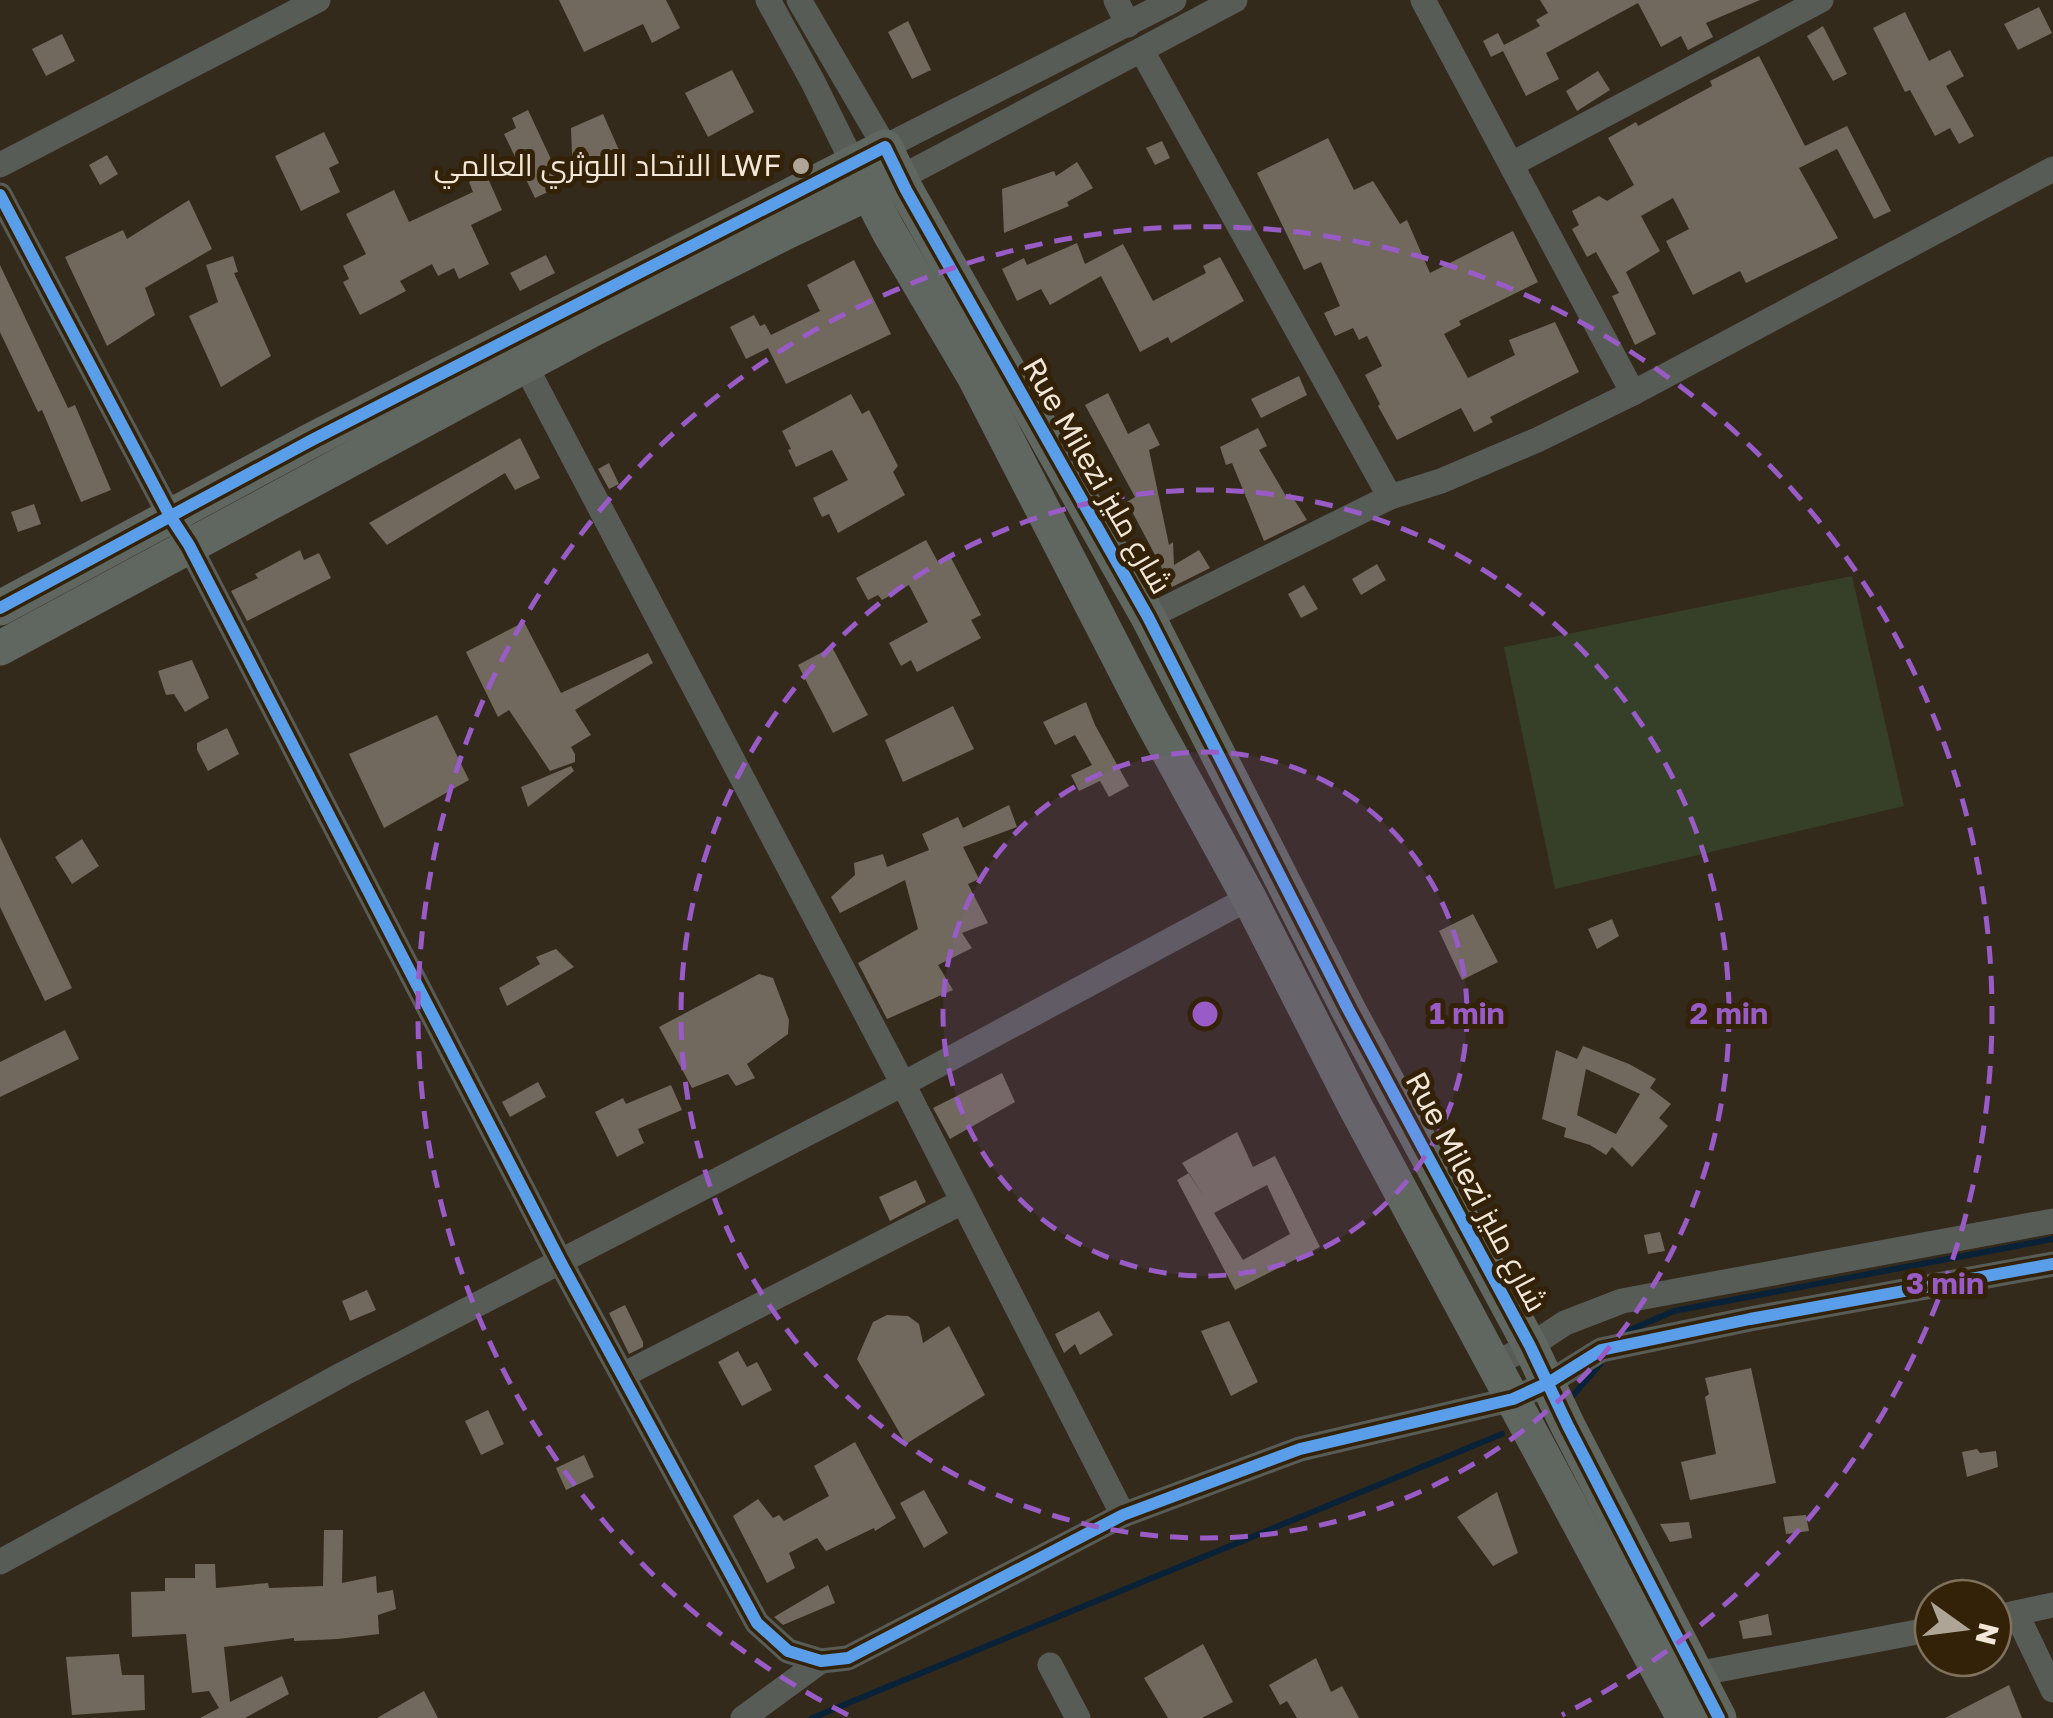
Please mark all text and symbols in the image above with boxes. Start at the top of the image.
place label: الاتحاد اللوثري العالمي LWF [434,147,781,189]
marker: الاتحاد اللوثري العالمي LWF [790,155,812,177]
street label: Rue Milezi شارع مليز [1013,351,1180,601]
text: 1 min [1429,995,1505,1031]
text: 2 min [1690,995,1768,1031]
centre of rings [1187,996,1223,1032]
street label: Rue Milezi شارع مليز [1396,1066,1555,1319]
text: 3 min [1906,1265,1984,1301]
north arrow [1913,1578,2013,1678]
text: N [1969,1620,2006,1648]

